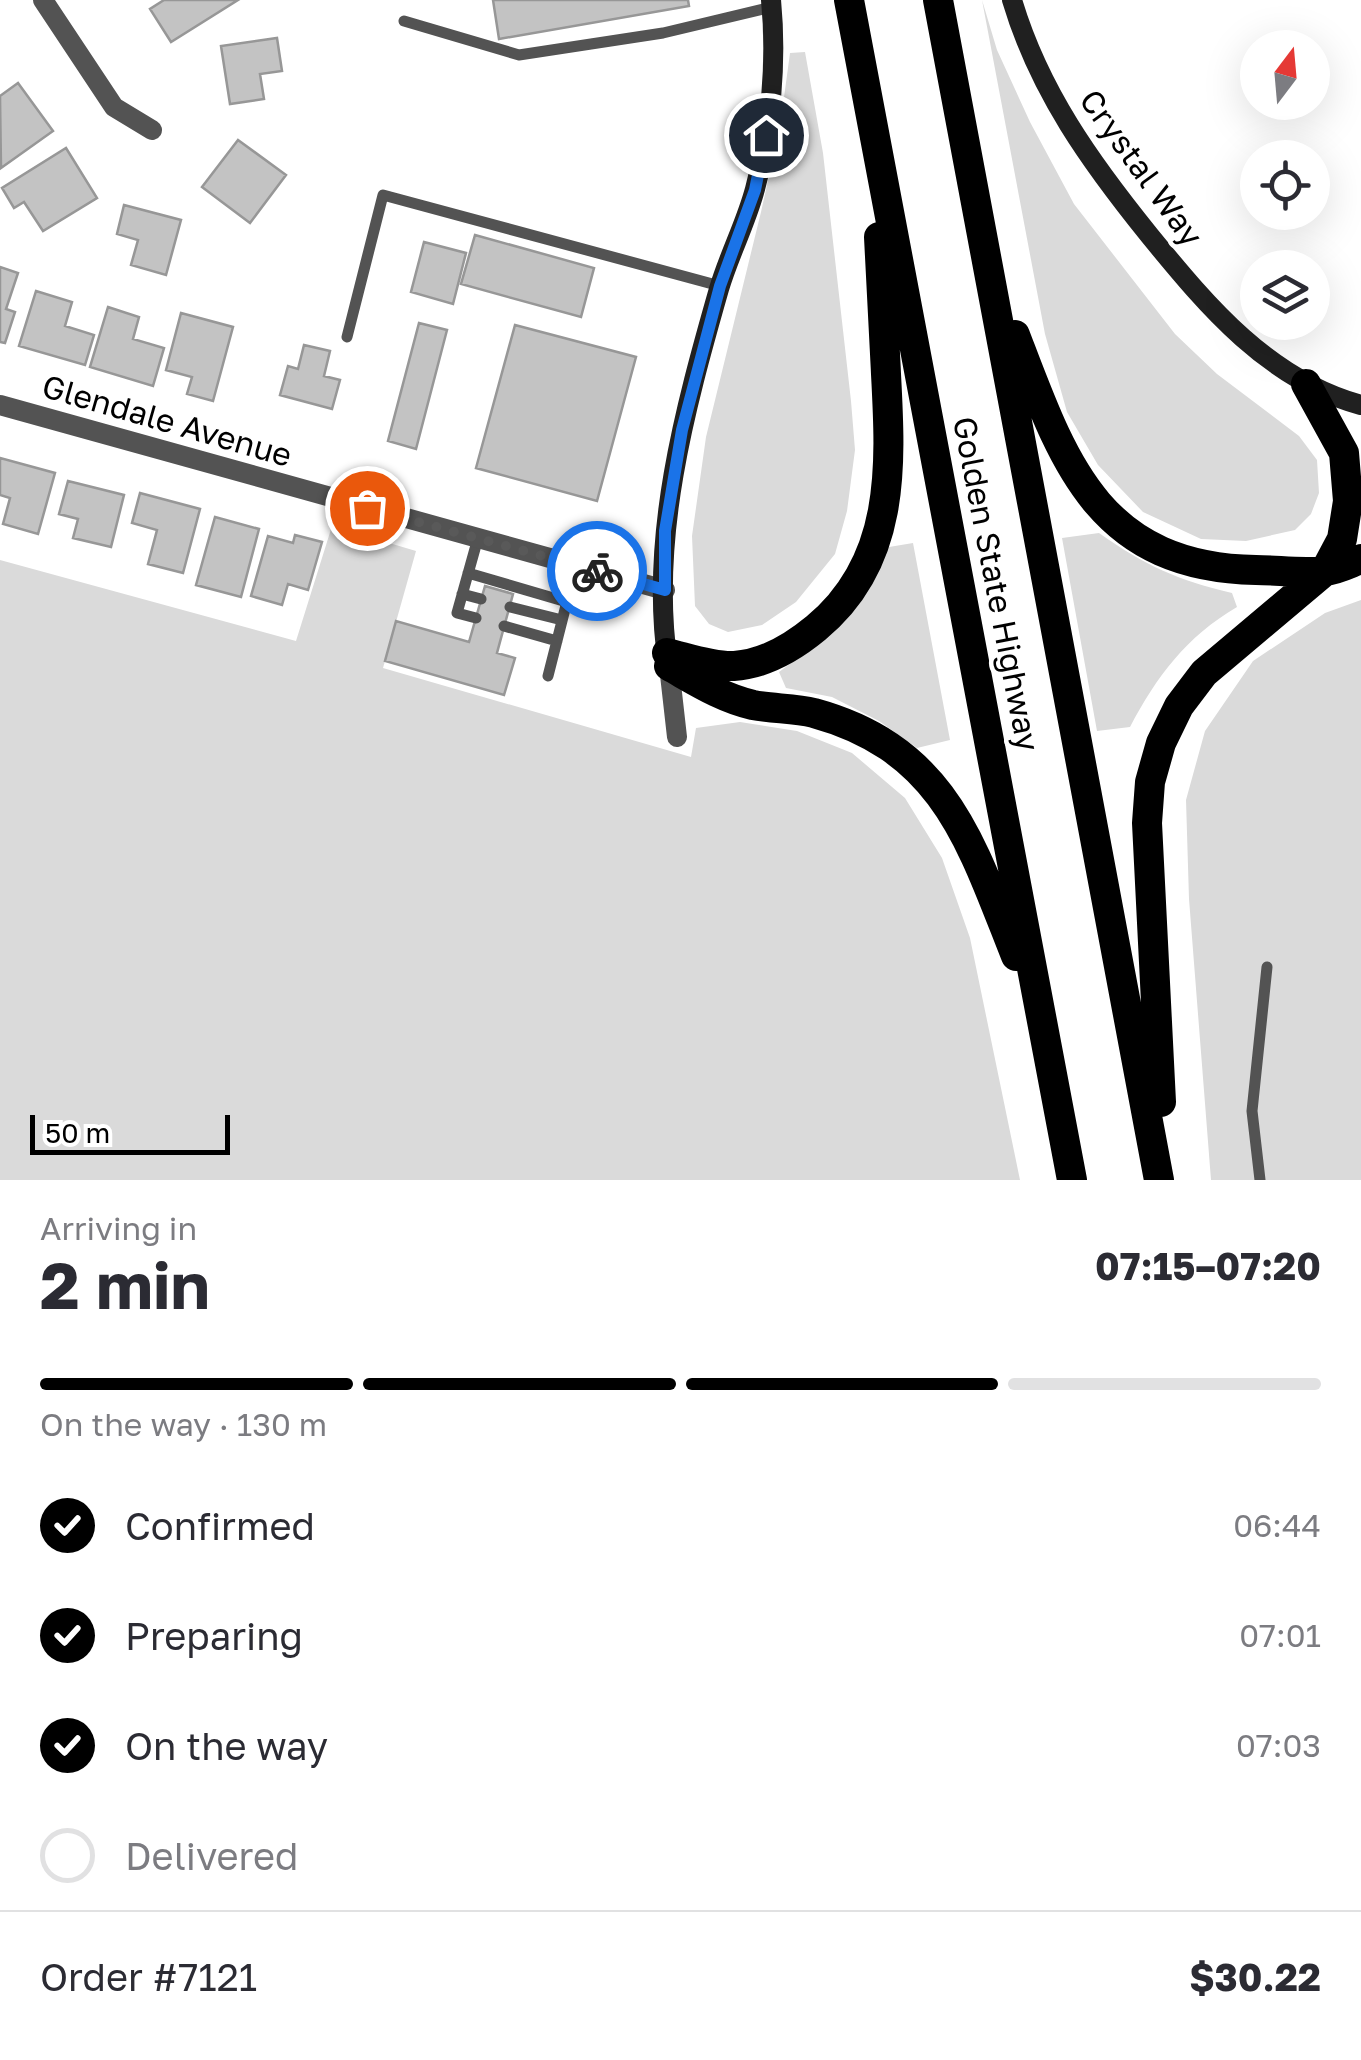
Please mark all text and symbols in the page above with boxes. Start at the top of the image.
north arrow [1240,30,1330,120]
map controls [1240,30,1330,340]
street label: Crystal Way [1072,82,1211,253]
pin [724,93,809,178]
icon: home [739,108,794,163]
button: locate [1240,140,1330,230]
button: layers [1240,250,1330,340]
street label: Glendale Avenue [38,366,296,474]
street label: Golden State Highway [946,413,1048,754]
pin [325,466,410,551]
icon: bag [340,481,395,536]
courier [547,521,647,621]
icon: bike [570,544,625,599]
scale bar [30,1110,230,1154]
text: 50 m [45,1116,110,1149]
text: Arriving in [40,1209,197,1247]
text: 07:15–07:20 [1095,1243,1321,1288]
text: 2 min [40,1245,210,1323]
text: On the way · 130 m [40,1405,327,1443]
icon: check [40,1498,95,1553]
text: Confirmed [125,1503,315,1548]
text: 06:44 [1233,1506,1321,1544]
icon: check [40,1608,95,1663]
text: Preparing [125,1613,303,1658]
text: 07:01 [1239,1616,1321,1654]
icon: check [40,1718,95,1773]
text: On the way [125,1723,328,1768]
text: 07:03 [1236,1726,1321,1764]
text: Delivered [125,1833,298,1878]
text: Order #7121 [40,1954,257,1999]
text: $30.22 [1189,1954,1321,1999]

